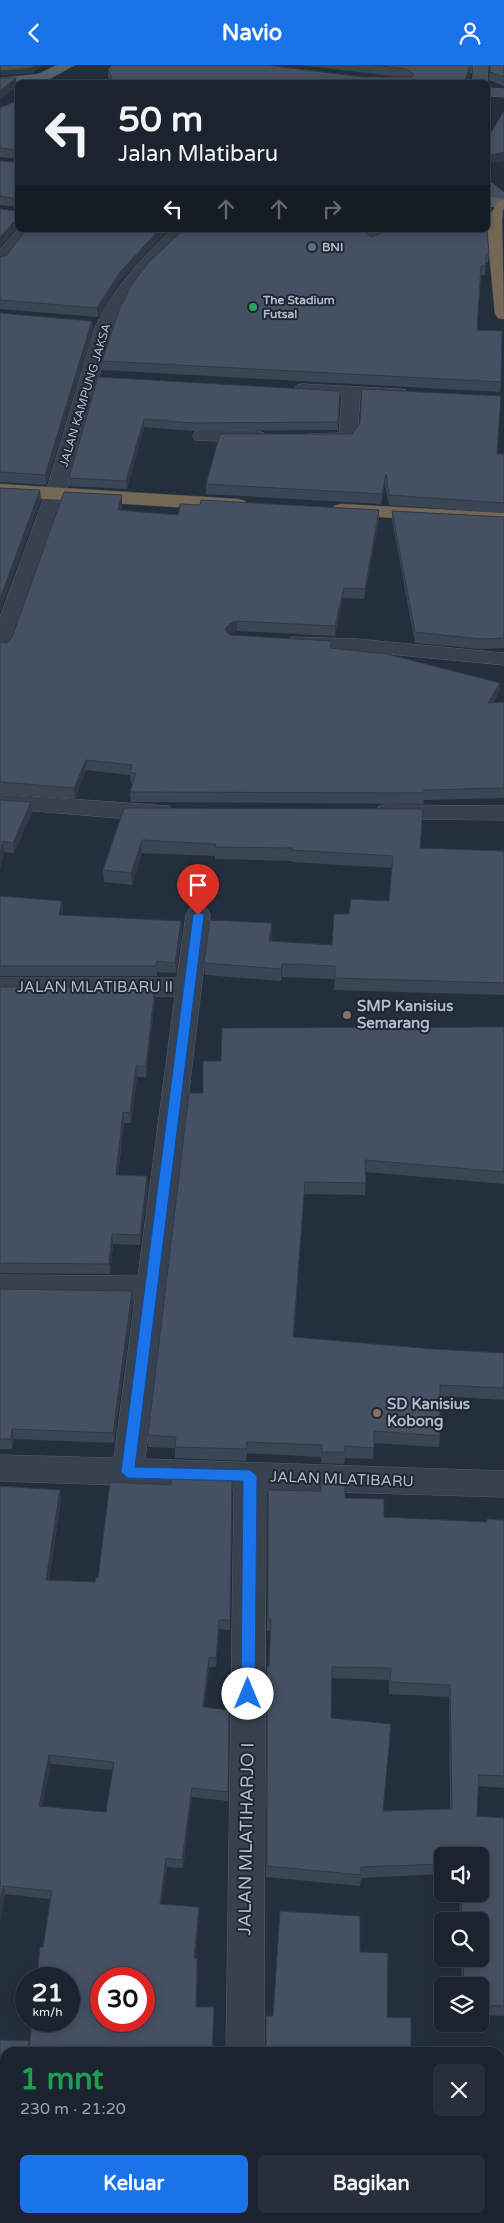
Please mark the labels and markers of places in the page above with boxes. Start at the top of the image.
place label: BNI [322,240,343,254]
marker: BNI [306,241,318,253]
place label: The Stadium Futsal [262,293,335,321]
marker: The Stadium Futsal [247,301,259,313]
pin [177,864,219,915]
place label: SMP Kanisius Semarang [357,997,453,1033]
marker: SMP Kanisius Semarang [341,1009,353,1021]
place label: SD Kanisius Kobong [387,1395,470,1431]
marker: SD Kanisius Kobong [371,1407,383,1419]

